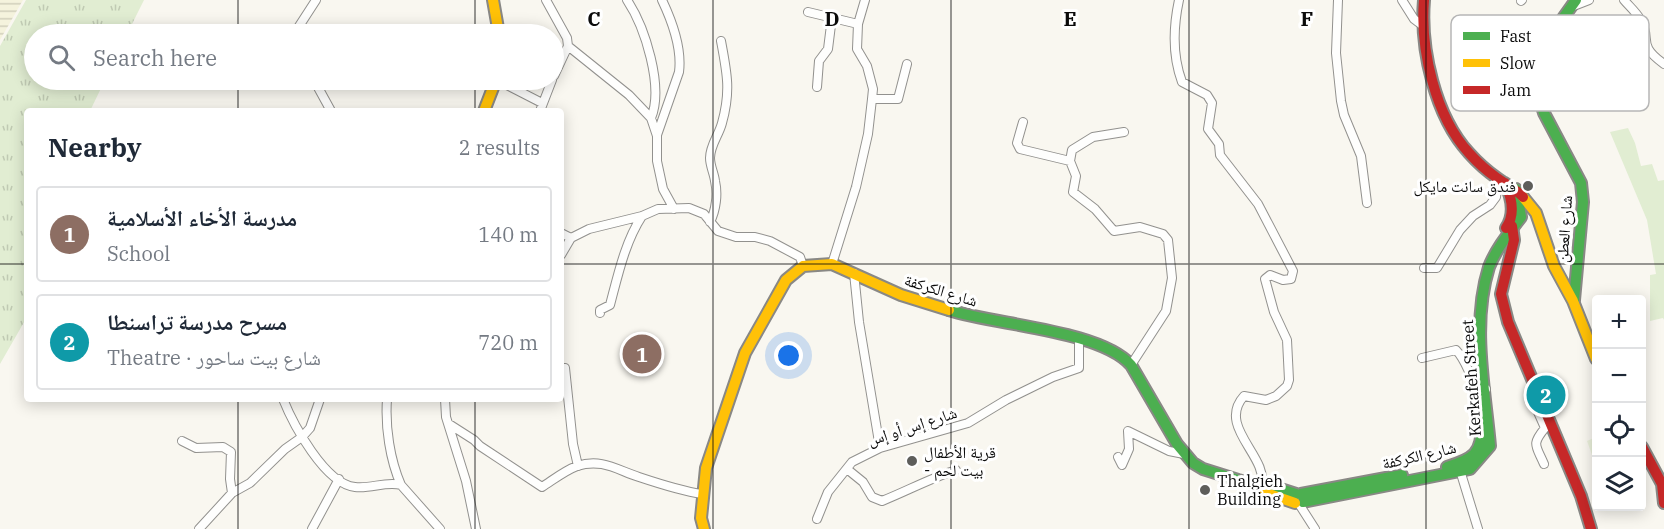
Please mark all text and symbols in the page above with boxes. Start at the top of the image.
text: C [587,5,601,32]
text: D [824,5,840,32]
text: E [1063,5,1077,32]
text: F [1301,5,1313,32]
legend [1451,15,1649,111]
search box [24,24,564,90]
text: Fast [1500,26,1532,46]
icon: search [45,41,78,74]
text: Search here [93,43,217,72]
text: Slow [1500,53,1536,73]
text: Jam [1500,80,1531,100]
text: Nearby [48,130,142,164]
text: 2 results [459,134,540,161]
place label: فندق سانت مايكل [1414,176,1516,197]
marker: فندق سانت مايكل [1521,179,1535,193]
street label: شارع العطن [1552,195,1577,263]
text: مدرسة الأخاء الأسلامية [107,203,297,232]
text: 1 [64,221,76,248]
text: 140 m [478,221,538,248]
text: School [107,240,170,267]
street label: شارع الكركفة [902,269,980,312]
map controls [1592,295,1646,511]
button: + [1592,295,1646,349]
text: مسرح مدرسة تراسنطا [107,307,287,336]
street label: Kerkafeh Street [1457,319,1485,437]
text: 2 [64,329,76,356]
text: 720 m [478,329,538,356]
pin: 1 [622,332,662,376]
your location [774,341,803,370]
text: Theatre · شارع بيت ساحور [107,344,321,371]
button: − [1592,349,1646,403]
pin: 2 [1526,372,1566,418]
street label: شارع إس أو إس [865,402,960,451]
button: locate [1592,403,1646,457]
street label: شارع الكركفة [1380,437,1458,474]
place label: قرية الأطفال - بيت لحم [924,442,996,481]
marker: قرية الأطفال - بيت لحم [905,454,919,468]
button: layers [1592,457,1646,511]
place label: Thalgieh Building [1217,471,1283,509]
marker: Thalgieh Building [1198,483,1212,497]

